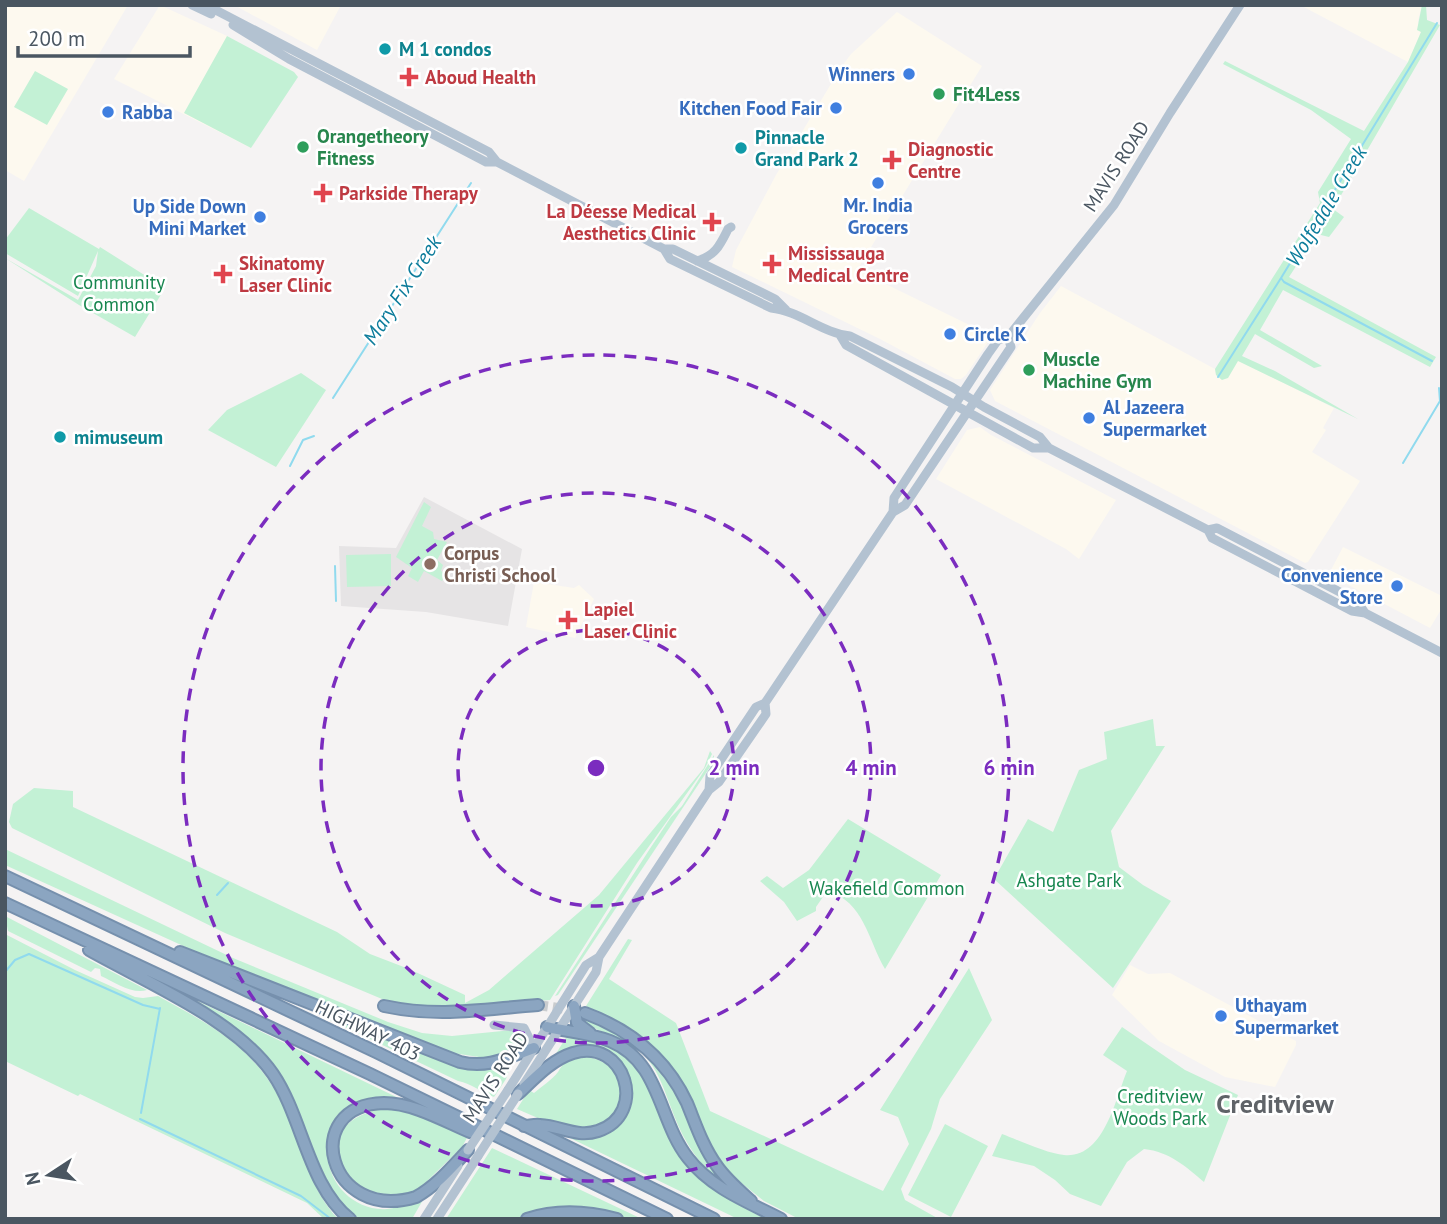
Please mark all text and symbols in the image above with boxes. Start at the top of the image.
scale bar [18,14,189,58]
text: 200 m [28,25,85,52]
place label: M 1 condos [399,37,492,61]
marker: M 1 condos [377,41,393,57]
place label: Winners [828,62,895,86]
place label: Aboud Health [425,65,536,89]
marker: Winners [901,66,917,82]
marker: Aboud Health [399,67,419,87]
place label: Fit4Less [953,82,1020,106]
marker: Fit4Less [931,86,947,102]
place label: Kitchen Food Fair [679,96,822,120]
place label: Rabba [122,100,173,124]
marker: Kitchen Food Fair [828,100,844,116]
marker: Rabba [100,104,116,120]
street label: MAVIS ROAD [1078,116,1154,216]
place label: Orangetheory Fitness [317,124,429,170]
place label: Pinnacle Grand Park 2 [755,125,859,171]
place label: Diagnostic Centre [908,137,994,183]
marker: Orangetheory Fitness [295,139,311,155]
water label: Wolfedale Creek [1279,139,1373,271]
marker: Pinnacle Grand Park 2 [733,140,749,156]
marker: Diagnostic Centre [882,150,902,170]
marker: Mr. India Grocers [870,175,886,191]
place label: Parkside Therapy [339,181,479,205]
marker: Parkside Therapy [313,183,333,203]
place label: Mr. India Grocers [843,193,913,239]
place label: Up Side Down Mini Market [133,194,246,240]
place label: La Déesse Medical Aesthetics Clinic [547,199,696,245]
marker: Up Side Down Mini Market [252,209,268,225]
marker: La Déesse Medical Aesthetics Clinic [702,212,722,232]
water label: Mary Fix Creek [357,229,448,350]
place label: Mississauga Medical Centre [788,241,909,287]
place label: Skinatomy Laser Clinic [239,251,332,297]
marker: Mississauga Medical Centre [762,254,782,274]
marker: Skinatomy Laser Clinic [213,264,233,284]
park label: Community Common [73,270,165,316]
place label: Circle K [964,322,1027,346]
marker: Circle K [942,326,958,342]
place label: Muscle Machine Gym [1043,347,1152,393]
marker: Muscle Machine Gym [1021,362,1037,378]
place label: Al Jazeera Supermarket [1103,395,1207,441]
marker: Al Jazeera Supermarket [1081,410,1097,426]
place label: mimuseum [74,425,163,449]
marker: mimuseum [52,429,68,445]
place label: Corpus Christi School [444,541,556,587]
marker: Corpus Christi School [422,556,438,572]
place label: Convenience Store [1281,563,1383,609]
marker: Convenience Store [1389,578,1405,594]
place label: Lapiel Laser Clinic [584,597,677,643]
marker: Lapiel Laser Clinic [558,610,578,630]
text: 2 min [708,754,760,781]
text: 4 min [845,754,897,781]
text: 6 min [983,754,1035,781]
centre of rings [584,756,608,780]
park label: Ashgate Park [1016,868,1122,892]
park label: Wakefield Common [809,876,965,900]
place label: Uthayam Supermarket [1235,993,1339,1039]
street label: HIGHWAY 403 [312,994,424,1066]
marker: Uthayam Supermarket [1213,1008,1229,1024]
street label: MAVIS ROAD [457,1027,533,1127]
park label: Creditview Woods Park [1113,1084,1207,1130]
district label: Creditview [1216,1087,1334,1120]
north arrow [14,1140,84,1210]
text: N [19,1170,45,1187]

